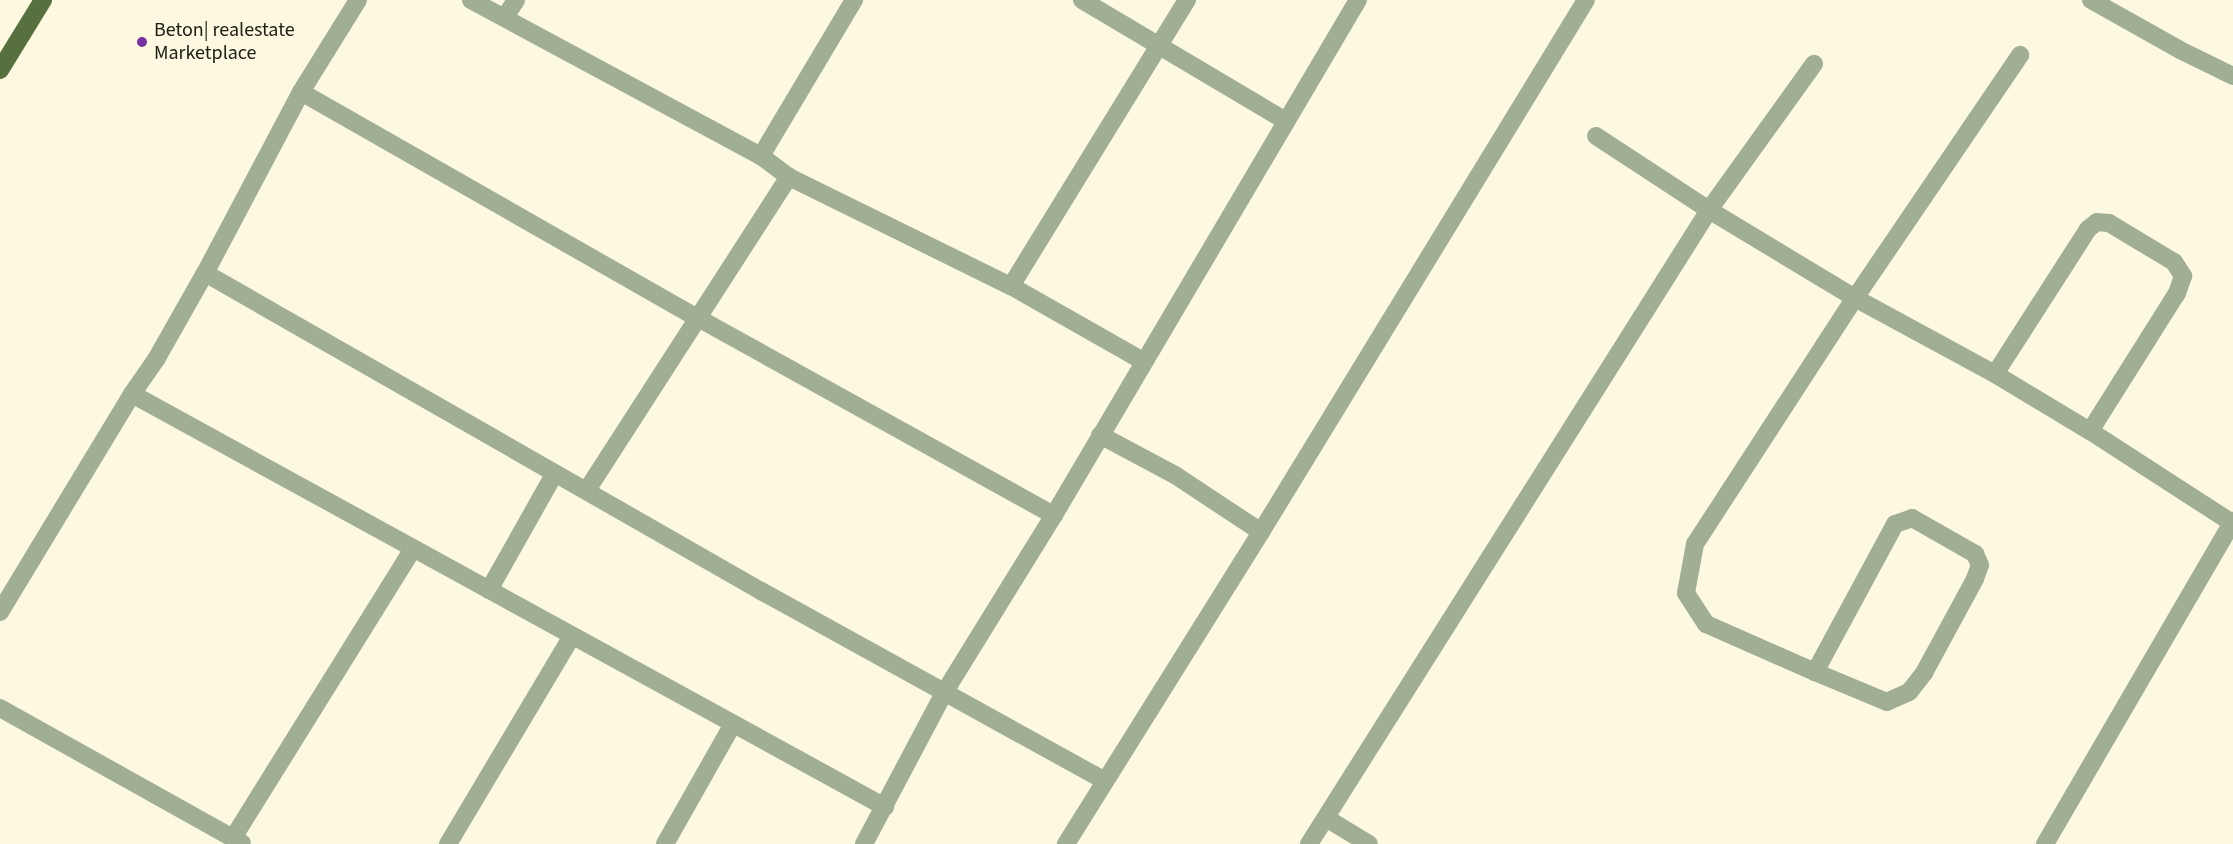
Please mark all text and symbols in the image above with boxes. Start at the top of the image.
place label: Beton| realestate Marketplace [154,19,295,66]
marker: Beton| realestate Marketplace [135,35,149,49]

